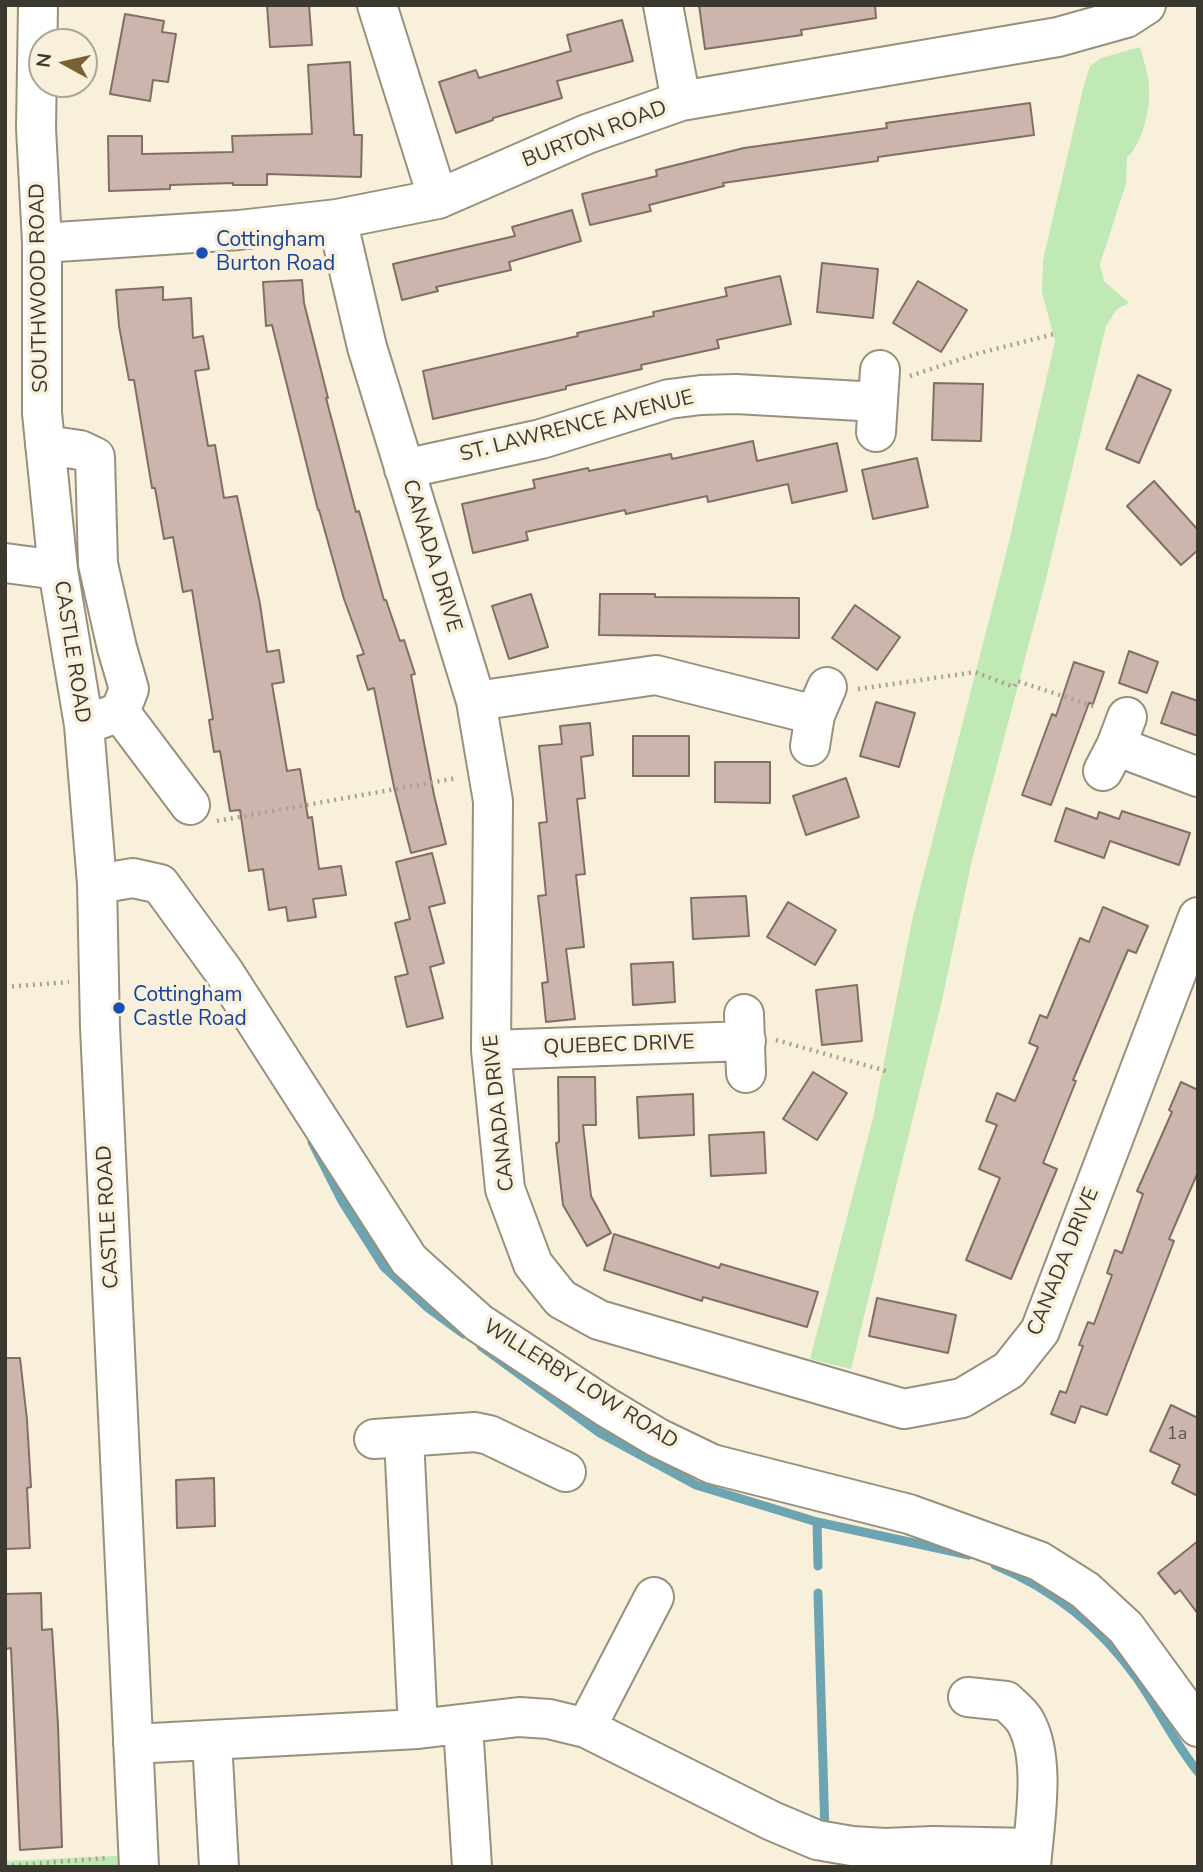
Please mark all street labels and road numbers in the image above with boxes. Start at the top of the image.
street label: BURTON ROAD [519,96,671,174]
street label: SOUTHWOOD ROAD [26,183,54,393]
street label: ST. LAWRENCE AVENUE [458,386,696,468]
street label: CANADA DRIVE [396,477,466,635]
street label: CASTLE ROAD [47,579,95,725]
street label: QUEBEC DRIVE [543,1031,695,1061]
street label: CANADA DRIVE [479,1033,521,1193]
street label: CASTLE ROAD [93,1144,125,1290]
street label: CANADA DRIVE [1023,1184,1105,1340]
street label: WILLERBY LOW ROAD [478,1315,682,1455]

